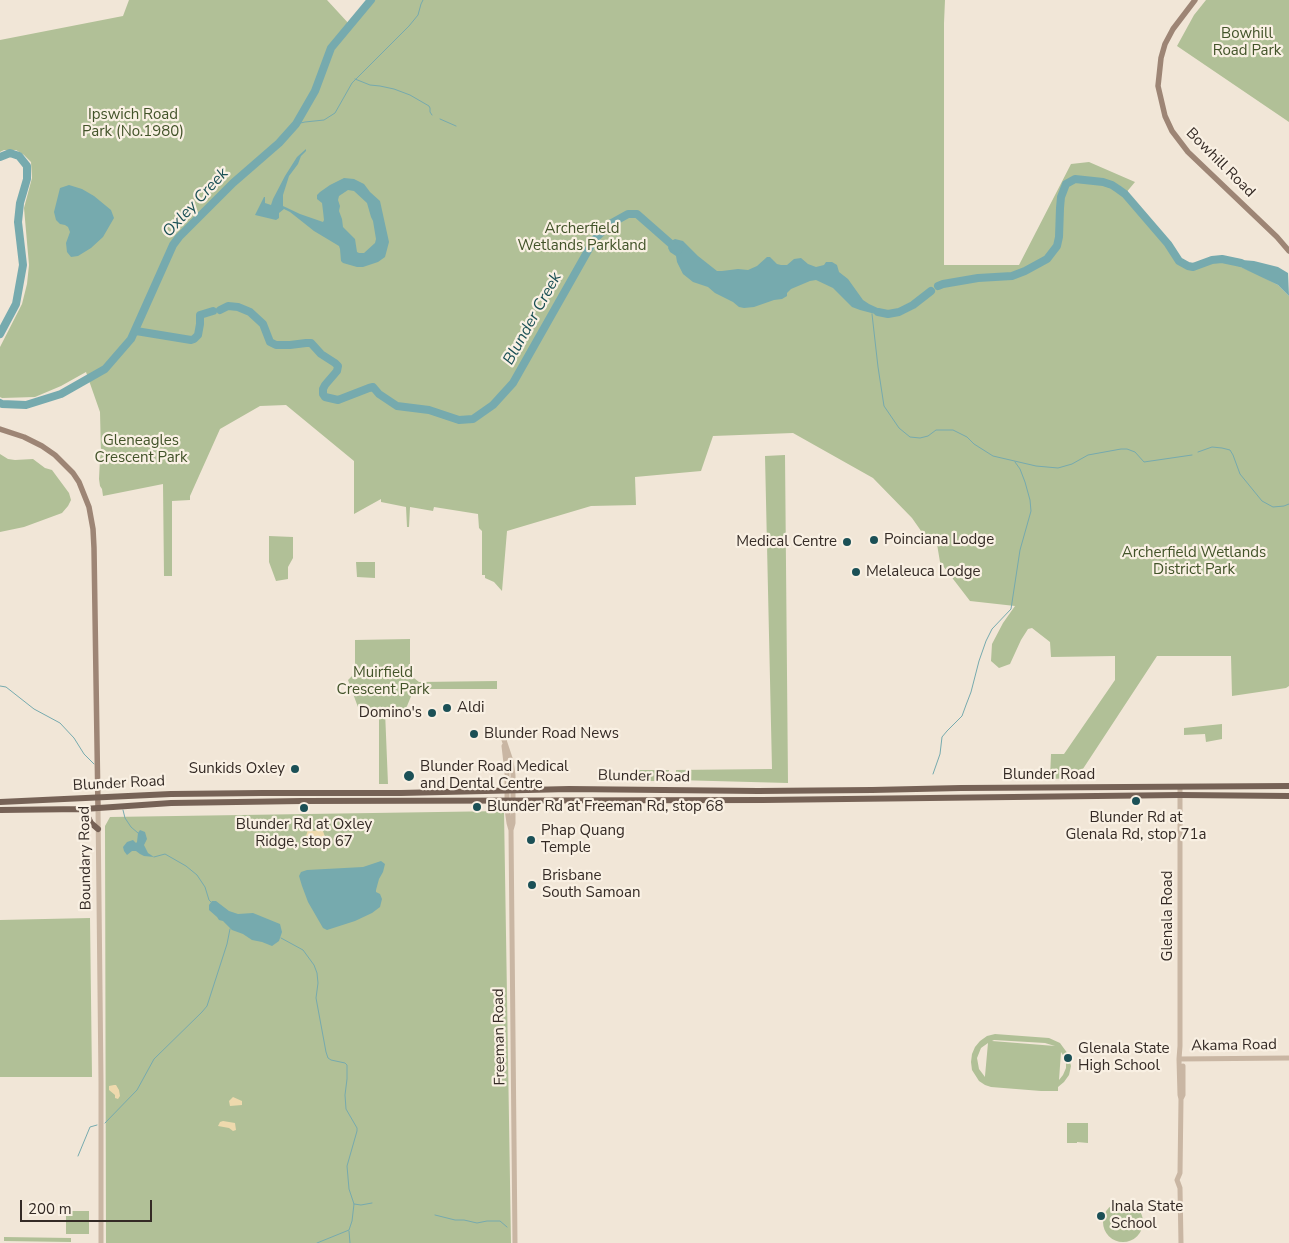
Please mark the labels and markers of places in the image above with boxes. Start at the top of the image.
place label: Poinciana Lodge [884,531,994,549]
place label: Medical Centre [736,533,837,551]
marker: Poinciana Lodge [868,534,880,546]
marker: Medical Centre [841,536,853,548]
place label: Melaleuca Lodge [866,563,981,581]
marker: Melaleuca Lodge [850,566,862,578]
place label: Aldi [457,699,485,717]
marker: Aldi [441,702,453,714]
place label: Domino's [359,704,422,722]
marker: Domino's [426,707,438,719]
place label: Blunder Road News [484,725,619,743]
marker: Blunder Road News [468,728,480,740]
place label: Blunder Road Medical and Dental Centre [420,758,569,793]
place label: Sunkids Oxley [189,760,285,778]
marker: Sunkids Oxley [289,763,301,775]
marker: Blunder Road Medical and Dental Centre [402,769,416,783]
marker: Blunder Rd at Glenala Rd, stop 71a [1130,795,1142,807]
place label: Blunder Rd at Freeman Rd, stop 68 [487,798,724,816]
marker: Blunder Rd at Freeman Rd, stop 68 [471,801,483,813]
marker: Blunder Rd at Oxley Ridge, stop 67 [298,802,310,814]
place label: Blunder Rd at Glenala Rd, stop 71a [1065,809,1207,844]
place label: Blunder Rd at Oxley Ridge, stop 67 [236,816,372,851]
place label: Phap Quang Temple [541,822,625,857]
marker: Phap Quang Temple [525,834,537,846]
place label: Brisbane South Samoan [542,867,640,902]
marker: Brisbane South Samoan [526,879,538,891]
place label: Glenala State High School [1078,1040,1170,1075]
marker: Glenala State High School [1062,1052,1074,1064]
place label: Inala State School [1111,1198,1183,1233]
marker: Inala State School [1095,1210,1107,1222]

